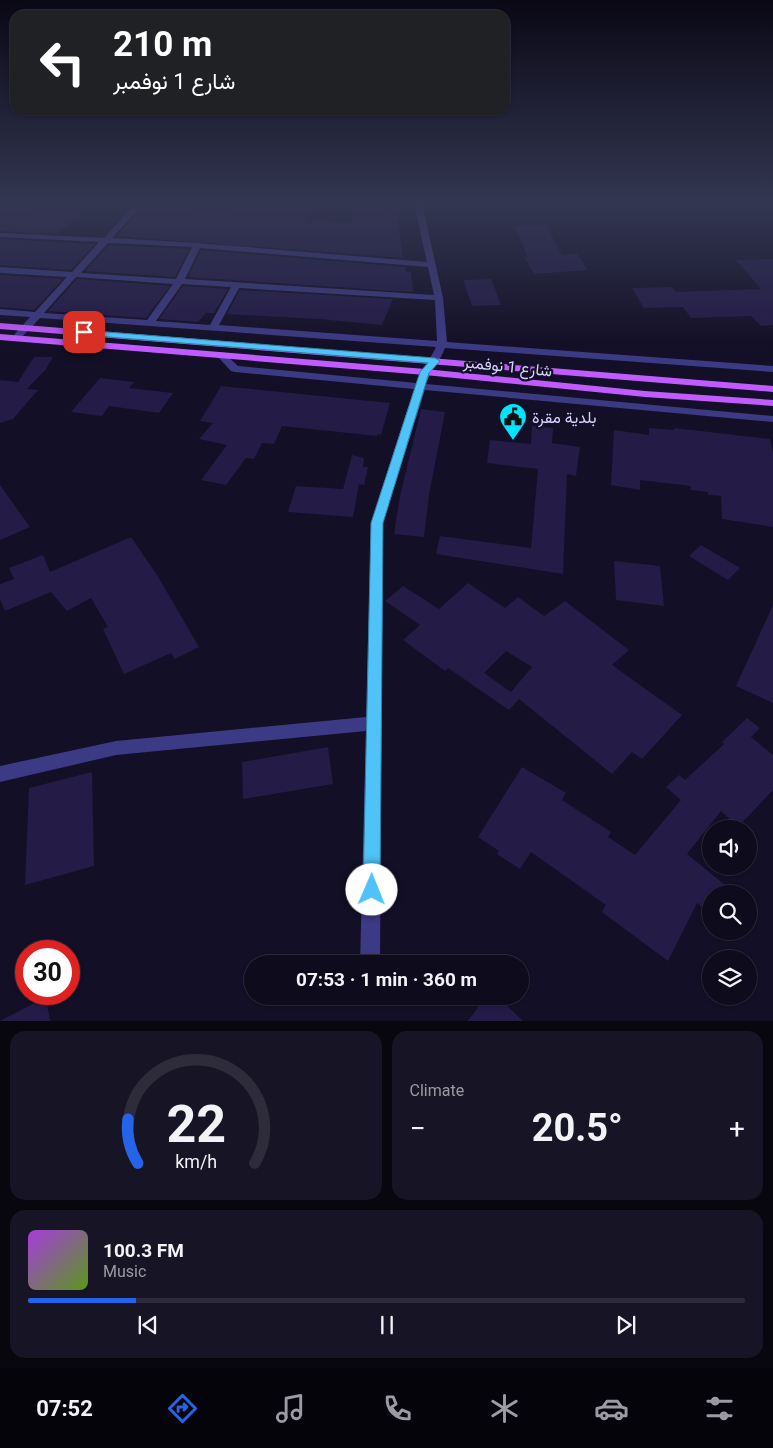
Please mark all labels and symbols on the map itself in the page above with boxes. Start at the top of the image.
pin [63,311,105,353]
street label: شارع 1 نوفمبر [461,352,553,383]
public building icon: بلدية مقرة [498,402,528,441]
place label: بلدية مقرة [532,408,596,428]
position arrow [345,863,397,915]
speed limit sign: 30 [15,940,80,1005]

